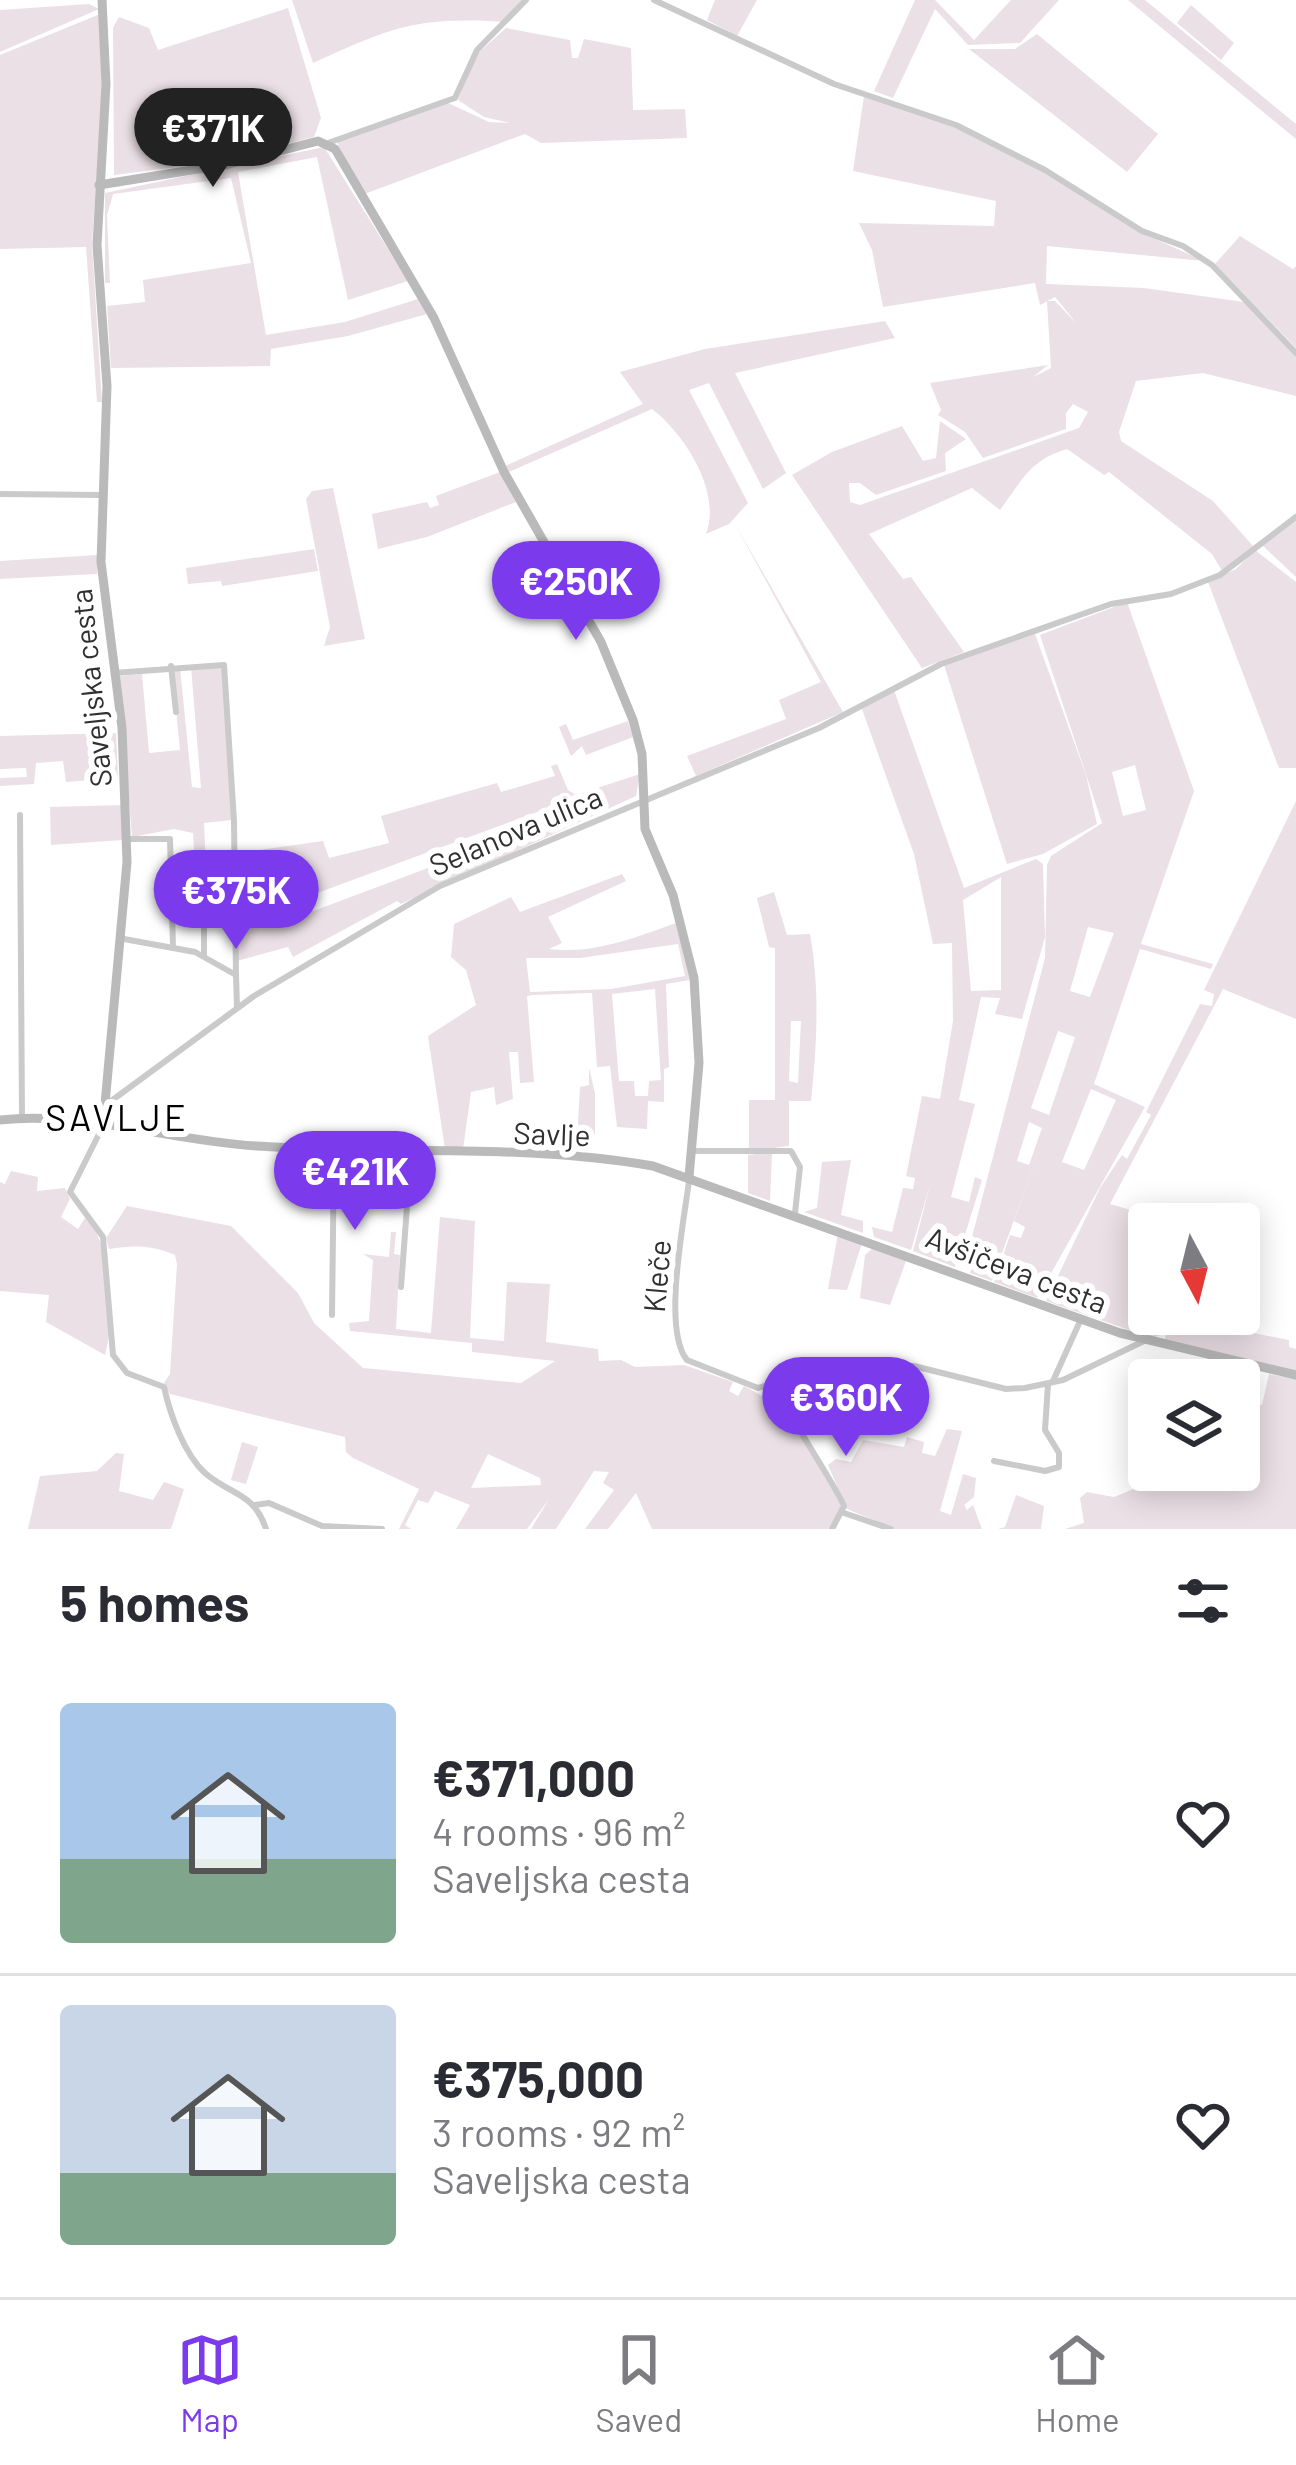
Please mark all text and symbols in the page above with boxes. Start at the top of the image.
pin: €371K [129,88,297,190]
text: €371K [161,103,265,150]
pin: €250K [492,541,660,643]
text: €250K [519,556,633,603]
street label: Saveljska cesta [62,587,118,789]
street label: Selanova ulica [423,777,607,883]
pin: €375K [152,850,320,952]
text: €375K [181,865,291,912]
district label: SAVLJE [45,1095,189,1138]
street label: Savlje [513,1114,591,1152]
pin: €421K [271,1131,439,1233]
text: €421K [301,1146,409,1193]
north arrow [1128,1203,1260,1335]
map controls [1128,1203,1260,1491]
street label: Avšičeva cesta [921,1218,1113,1320]
street label: Kleče [635,1238,677,1314]
pin: €360K [762,1357,930,1459]
button: layers [1128,1359,1260,1491]
text: €360K [789,1372,903,1419]
icon: filters [1170,1568,1236,1634]
text: 5 homes [60,1571,249,1632]
text: €371,000 [432,1746,635,1807]
icon: home [156,1751,300,1895]
icon: heart [1170,1790,1236,1856]
text: 4 rooms · 96 m² [432,1807,686,1854]
text: Saveljska cesta [432,1854,691,1901]
text: €375,000 [432,2047,644,2108]
icon: home [156,2053,300,2197]
icon: heart [1170,2092,1236,2158]
text: 3 rooms · 92 m² [432,2108,685,2155]
text: Saveljska cesta [432,2155,691,2202]
tab: Map [177,2327,243,2439]
tab: Saved [596,2327,682,2439]
tab: Home [1035,2327,1119,2439]

